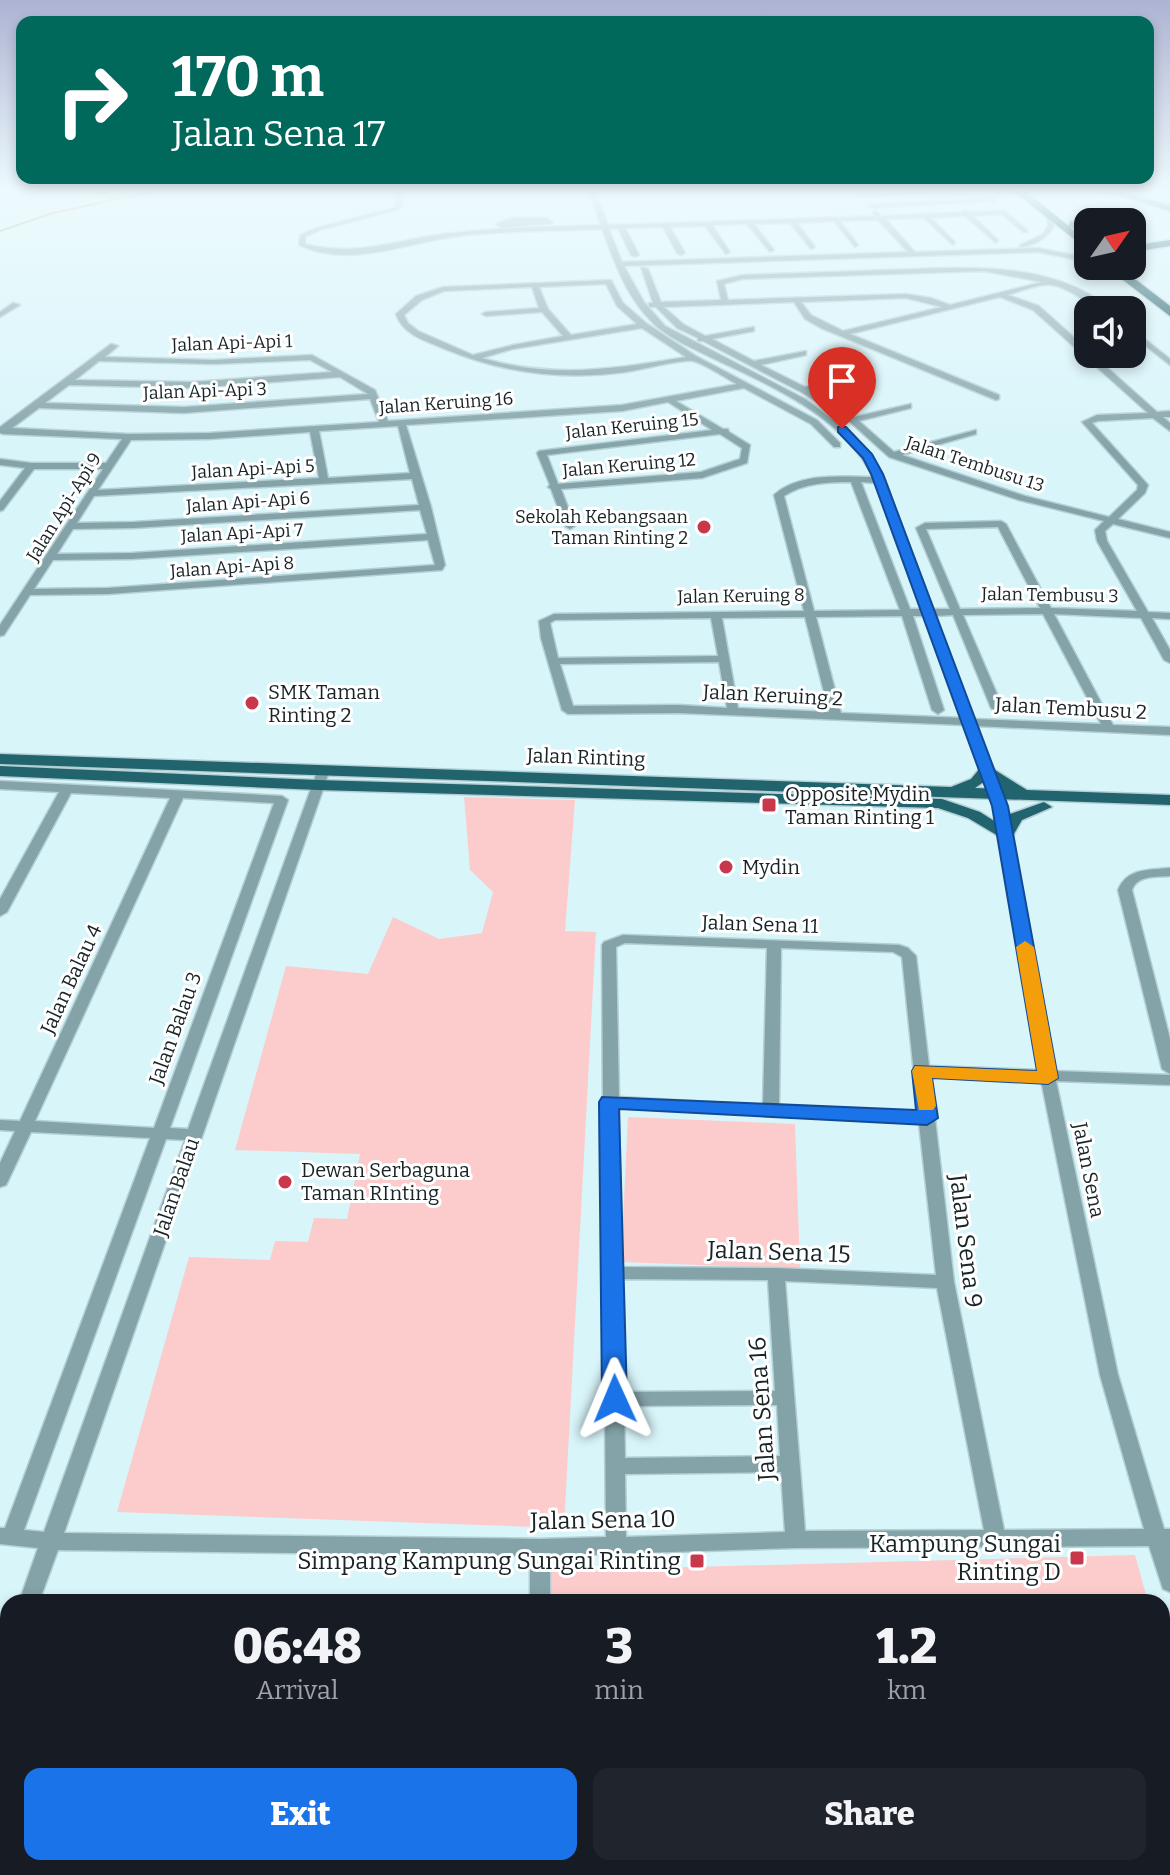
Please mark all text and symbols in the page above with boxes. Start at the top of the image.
text: 170 m [172,44,324,111]
icon: right [40,48,144,152]
text: Jalan Sena 17 [172,112,385,156]
north arrow [1074,208,1146,280]
map controls [1074,208,1146,368]
button: sound [1074,296,1146,368]
street label: Jalan Api-Api 1 [170,330,293,356]
pin [808,347,876,429]
icon: arrive [820,359,864,403]
street label: Jalan Api-Api 3 [142,378,267,404]
street label: Jalan Keruing 16 [377,387,514,419]
street label: Jalan Keruing 15 [564,408,699,444]
street label: Jalan Tembusu 13 [902,431,1047,497]
street label: Jalan Keruing 12 [561,448,696,482]
street label: Jalan Api-Api 9 [21,449,106,566]
street label: Jalan Api-Api 5 [190,455,315,483]
street label: Jalan Api-Api 6 [184,487,311,517]
place label: Sekolah Kebangsaan Taman Rinting 2 [515,506,689,549]
marker: Sekolah Kebangsaan Taman Rinting 2 [695,518,713,536]
street label: Jalan Api-Api 7 [179,519,304,547]
street label: Jalan Api-Api 8 [168,552,295,582]
street label: Jalan Tembusu 3 [980,583,1119,607]
street label: Jalan Keruing 8 [676,584,805,608]
street label: Jalan Keruing 2 [701,679,844,711]
place label: SMK Taman Rinting 2 [268,680,380,727]
street label: Jalan Tembusu 2 [994,692,1147,724]
marker: SMK Taman Rinting 2 [243,694,261,712]
street label: Jalan Rinting [525,743,646,771]
place label: Opposite Mydin Taman Rinting 1 [785,782,934,829]
marker: Opposite Mydin Taman Rinting 1 [760,796,778,814]
place label: Mydin [742,855,800,879]
marker: Mydin [717,858,735,876]
street label: Jalan Sena 11 [700,910,819,938]
street label: Jalan Balau 4 [35,920,107,1038]
street label: Jalan Balau 3 [143,969,206,1088]
street label: Jalan Sena [1068,1119,1110,1220]
street label: Jalan Balau [148,1135,204,1240]
place label: Dewan Serbaguna Taman RInting [301,1158,470,1205]
street label: Jalan Sena 9 [944,1171,988,1310]
marker: Dewan Serbaguna Taman RInting [276,1173,294,1191]
street label: Jalan Sena 15 [706,1235,851,1268]
street label: Jalan Sena 16 [743,1336,781,1483]
position arrow [573,1357,657,1441]
street label: Jalan Sena 10 [529,1505,676,1535]
place label: Kampung Sungai Rinting D [869,1530,1061,1586]
place label: Simpang Kampung Sungai Rinting [297,1547,681,1575]
marker: Kampung Sungai Rinting D [1068,1549,1086,1567]
marker: Simpang Kampung Sungai Rinting [688,1552,706,1570]
text: 06:48 [233,1618,362,1676]
text: 3 [605,1618,633,1676]
text: 1.2 [876,1618,937,1676]
text: Arrival [256,1675,338,1706]
text: min [595,1675,644,1706]
text: km [887,1675,926,1706]
button: Exit [24,1768,577,1860]
button: Share [593,1768,1146,1860]

